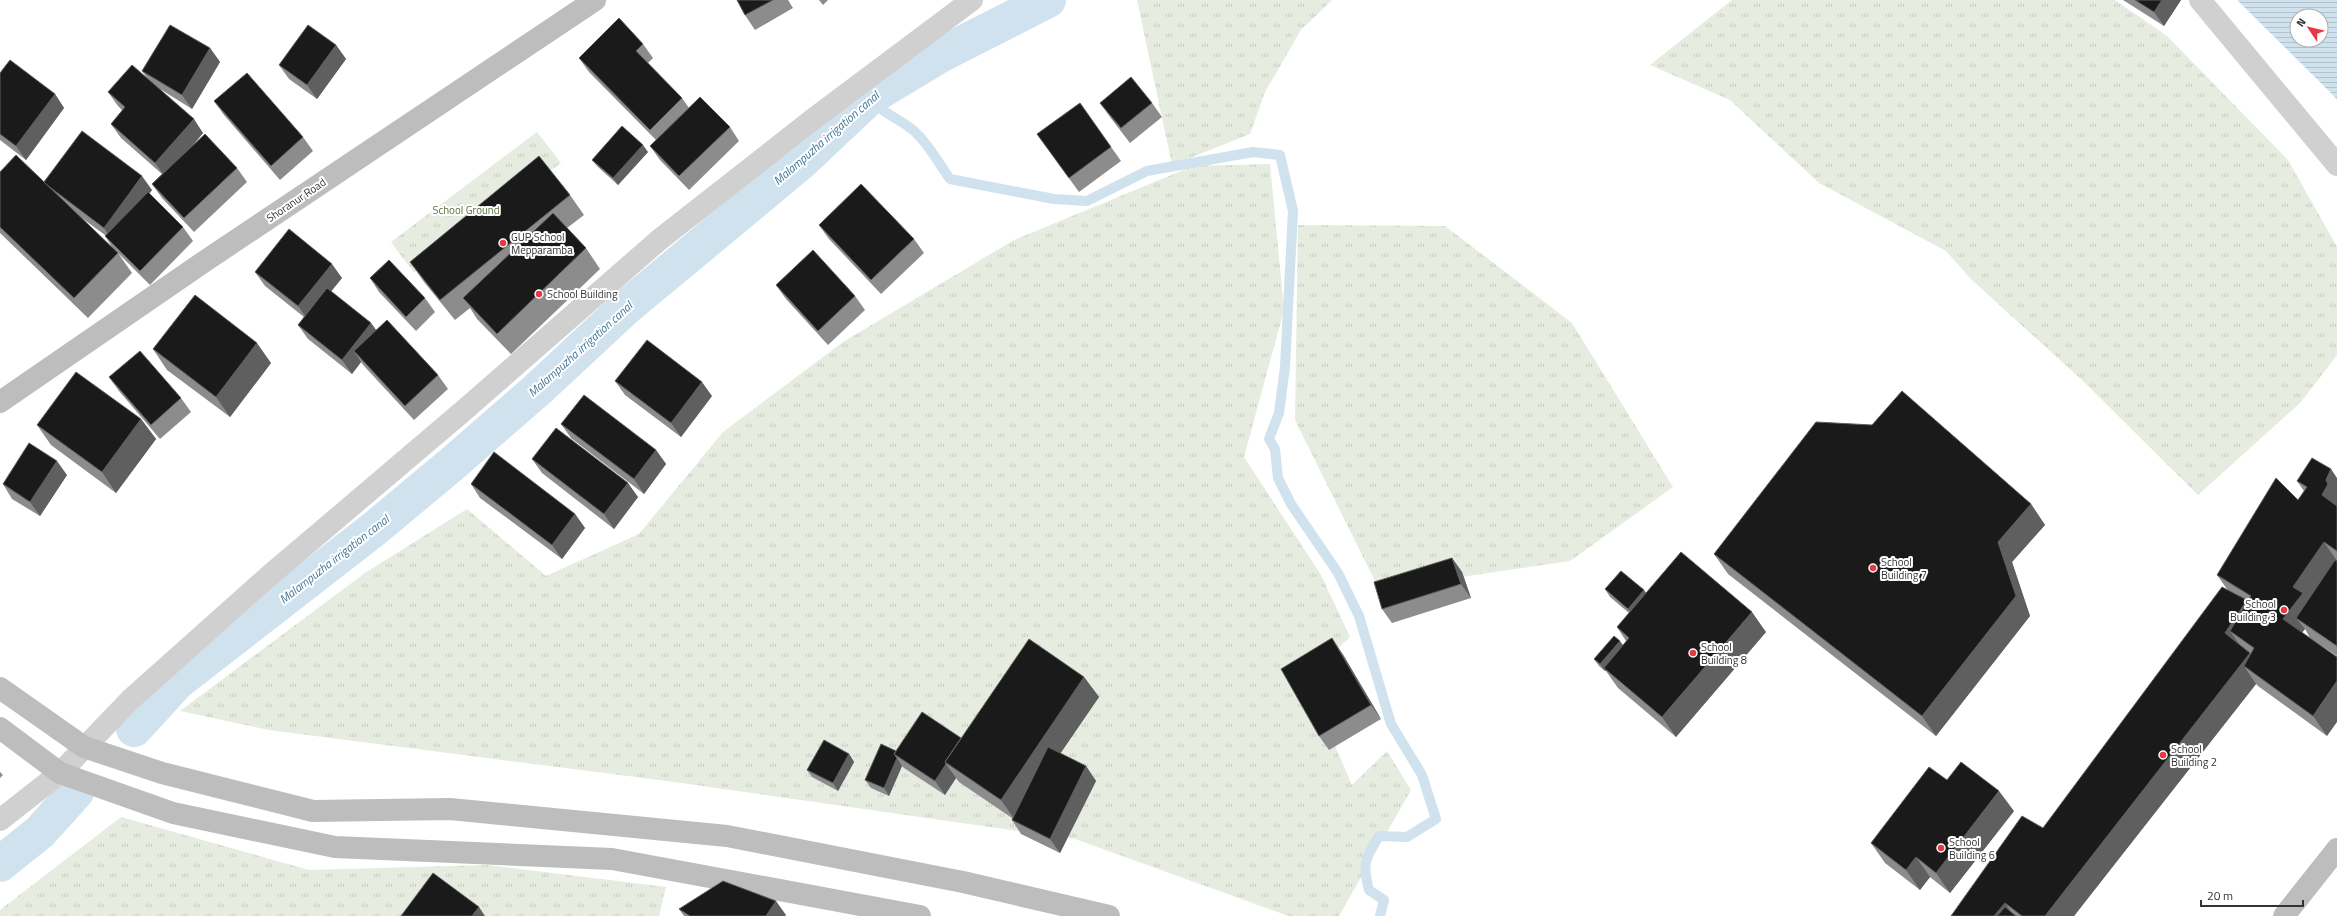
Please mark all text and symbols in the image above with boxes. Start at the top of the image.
north arrow [2289,8,2329,48]
text: N [2292,15,2310,30]
water label: Malampuzha irrigation canal [769,86,884,189]
street label: Shoranur Road [263,174,329,226]
park label: School Ground [432,202,500,218]
place label: GUP School Mepparamba [511,229,573,258]
marker: GUP School Mepparamba [498,238,508,248]
place label: School Building [547,286,618,302]
marker: School Building [534,289,544,299]
water label: Malampuzha irrigation canal [523,296,638,401]
water label: Malampuzha irrigation canal [275,509,394,608]
place label: School Building 7 [1881,554,1927,583]
marker: School Building 7 [1868,563,1878,573]
place label: School Building 3 [2230,596,2276,625]
marker: School Building 3 [2279,605,2289,615]
place label: School Building 8 [1701,639,1747,668]
marker: School Building 8 [1688,648,1698,658]
place label: School Building 2 [2171,741,2217,770]
marker: School Building 2 [2158,750,2168,760]
place label: School Building 6 [1949,834,1995,863]
marker: School Building 6 [1936,843,1946,853]
scale bar [2201,882,2303,908]
text: 20 m [2207,886,2233,905]

